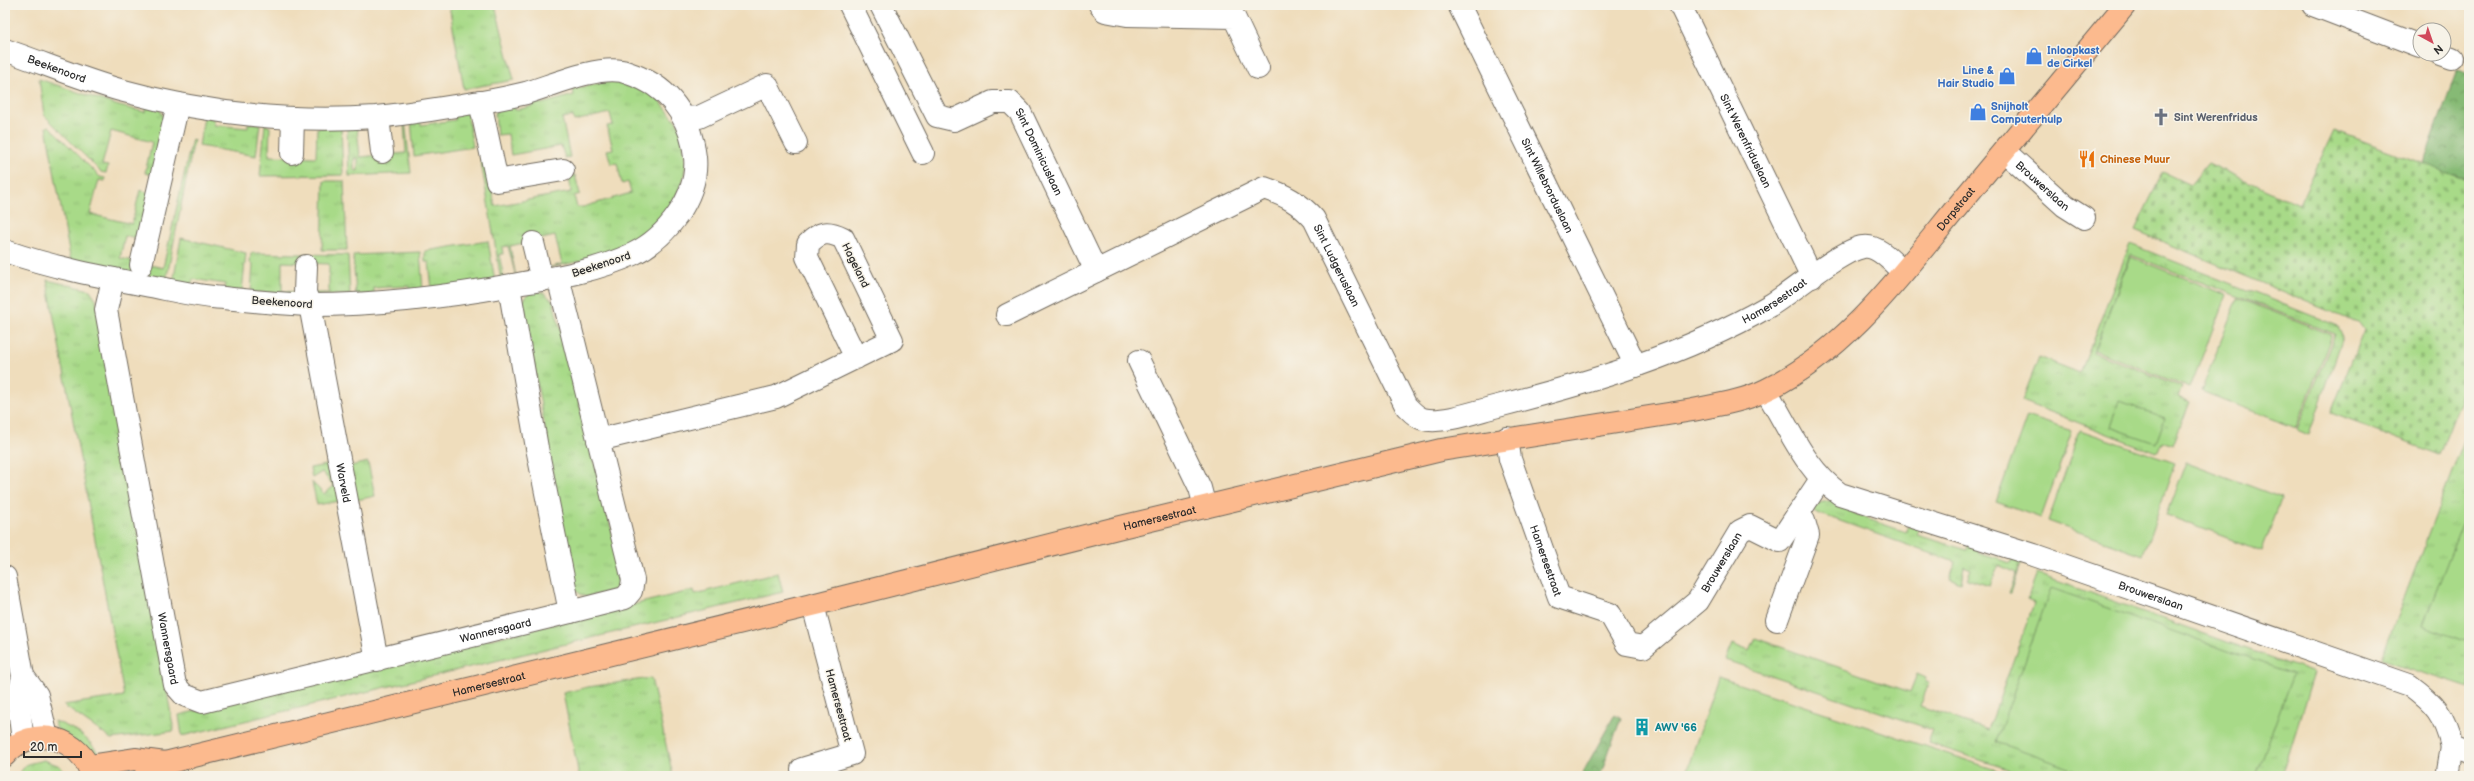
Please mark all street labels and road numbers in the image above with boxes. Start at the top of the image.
street label: Beekenoord [26,53,87,86]
street label: Sint Werenfriduslaan [1717,92,1774,190]
street label: Sint Dominicuslaan [1013,105,1065,198]
street label: Sint Willebrorduslaan [1518,136,1576,235]
street label: Brouwerslaan [2013,159,2071,214]
street label: Dorpstraat [1934,184,1978,234]
street label: Sint Ludgeruslaan [1311,222,1362,309]
street label: Hageland [839,241,872,290]
street label: Beekenoord [570,249,632,280]
street label: Hamersestraat [1740,275,1810,327]
street label: Beekenoord [251,294,313,311]
street label: Warveld [333,462,353,504]
street label: Hamersestraat [1122,503,1198,533]
street label: Hamersestraat [1527,524,1564,599]
street label: Brouwerslaan [1699,530,1745,595]
street label: Brouwerslaan [2117,579,2185,613]
street label: Wannersgaard [155,612,181,686]
street label: Wannersgaard [459,616,533,646]
street label: Hamersestraat [823,668,855,743]
street label: Hamersestraat [451,669,527,700]

